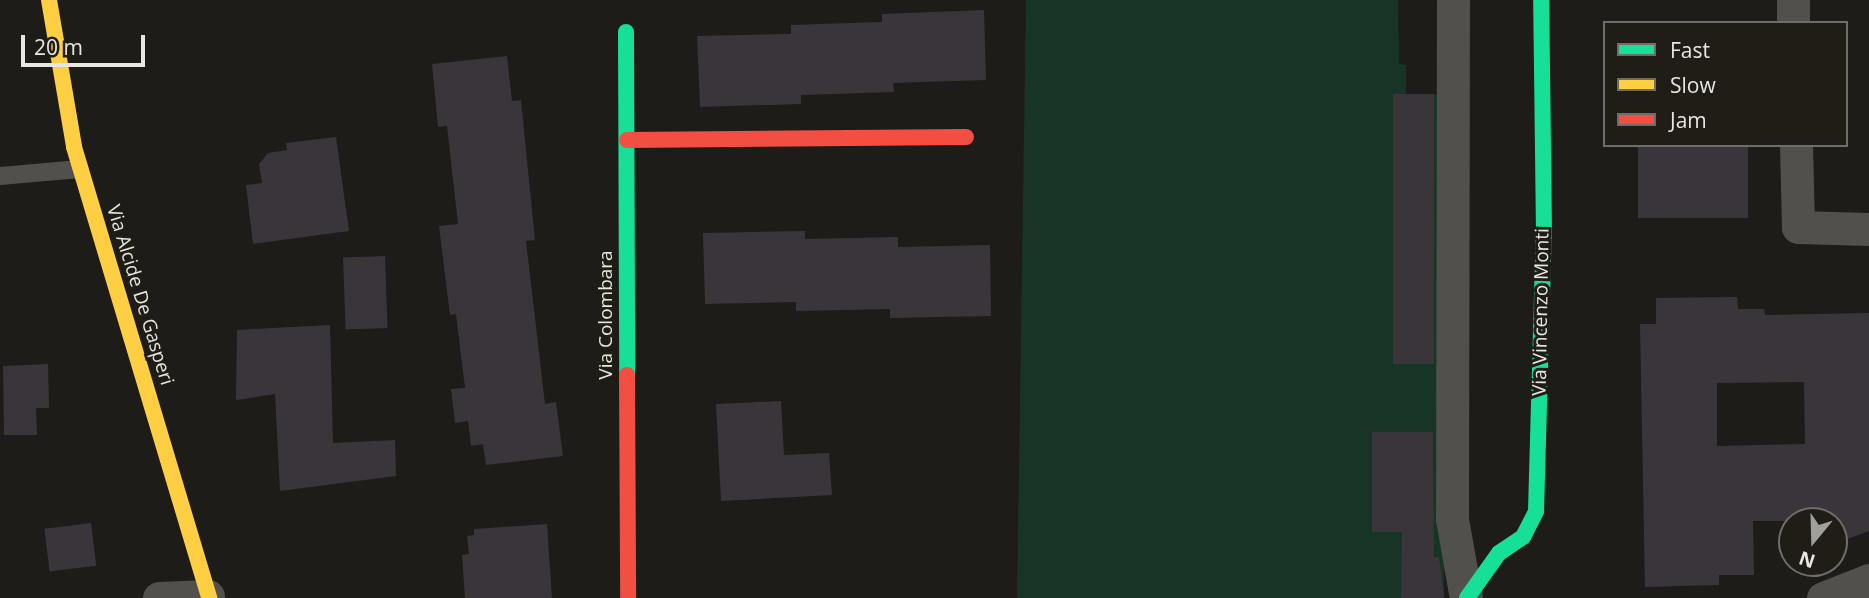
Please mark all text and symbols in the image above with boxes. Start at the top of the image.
scale bar [24,21,149,65]
legend [1603,21,1848,147]
text: 20 m [34,33,83,61]
text: Fast [1670,36,1710,64]
text: Slow [1670,71,1716,99]
text: Jam [1670,106,1707,134]
street label: Via Alcide De Gasperi [102,202,178,388]
street label: Via Vincenzo Monti [1528,228,1554,396]
street label: Via Colombara [595,250,617,380]
north arrow [1778,507,1848,577]
text: N [1795,545,1818,575]

